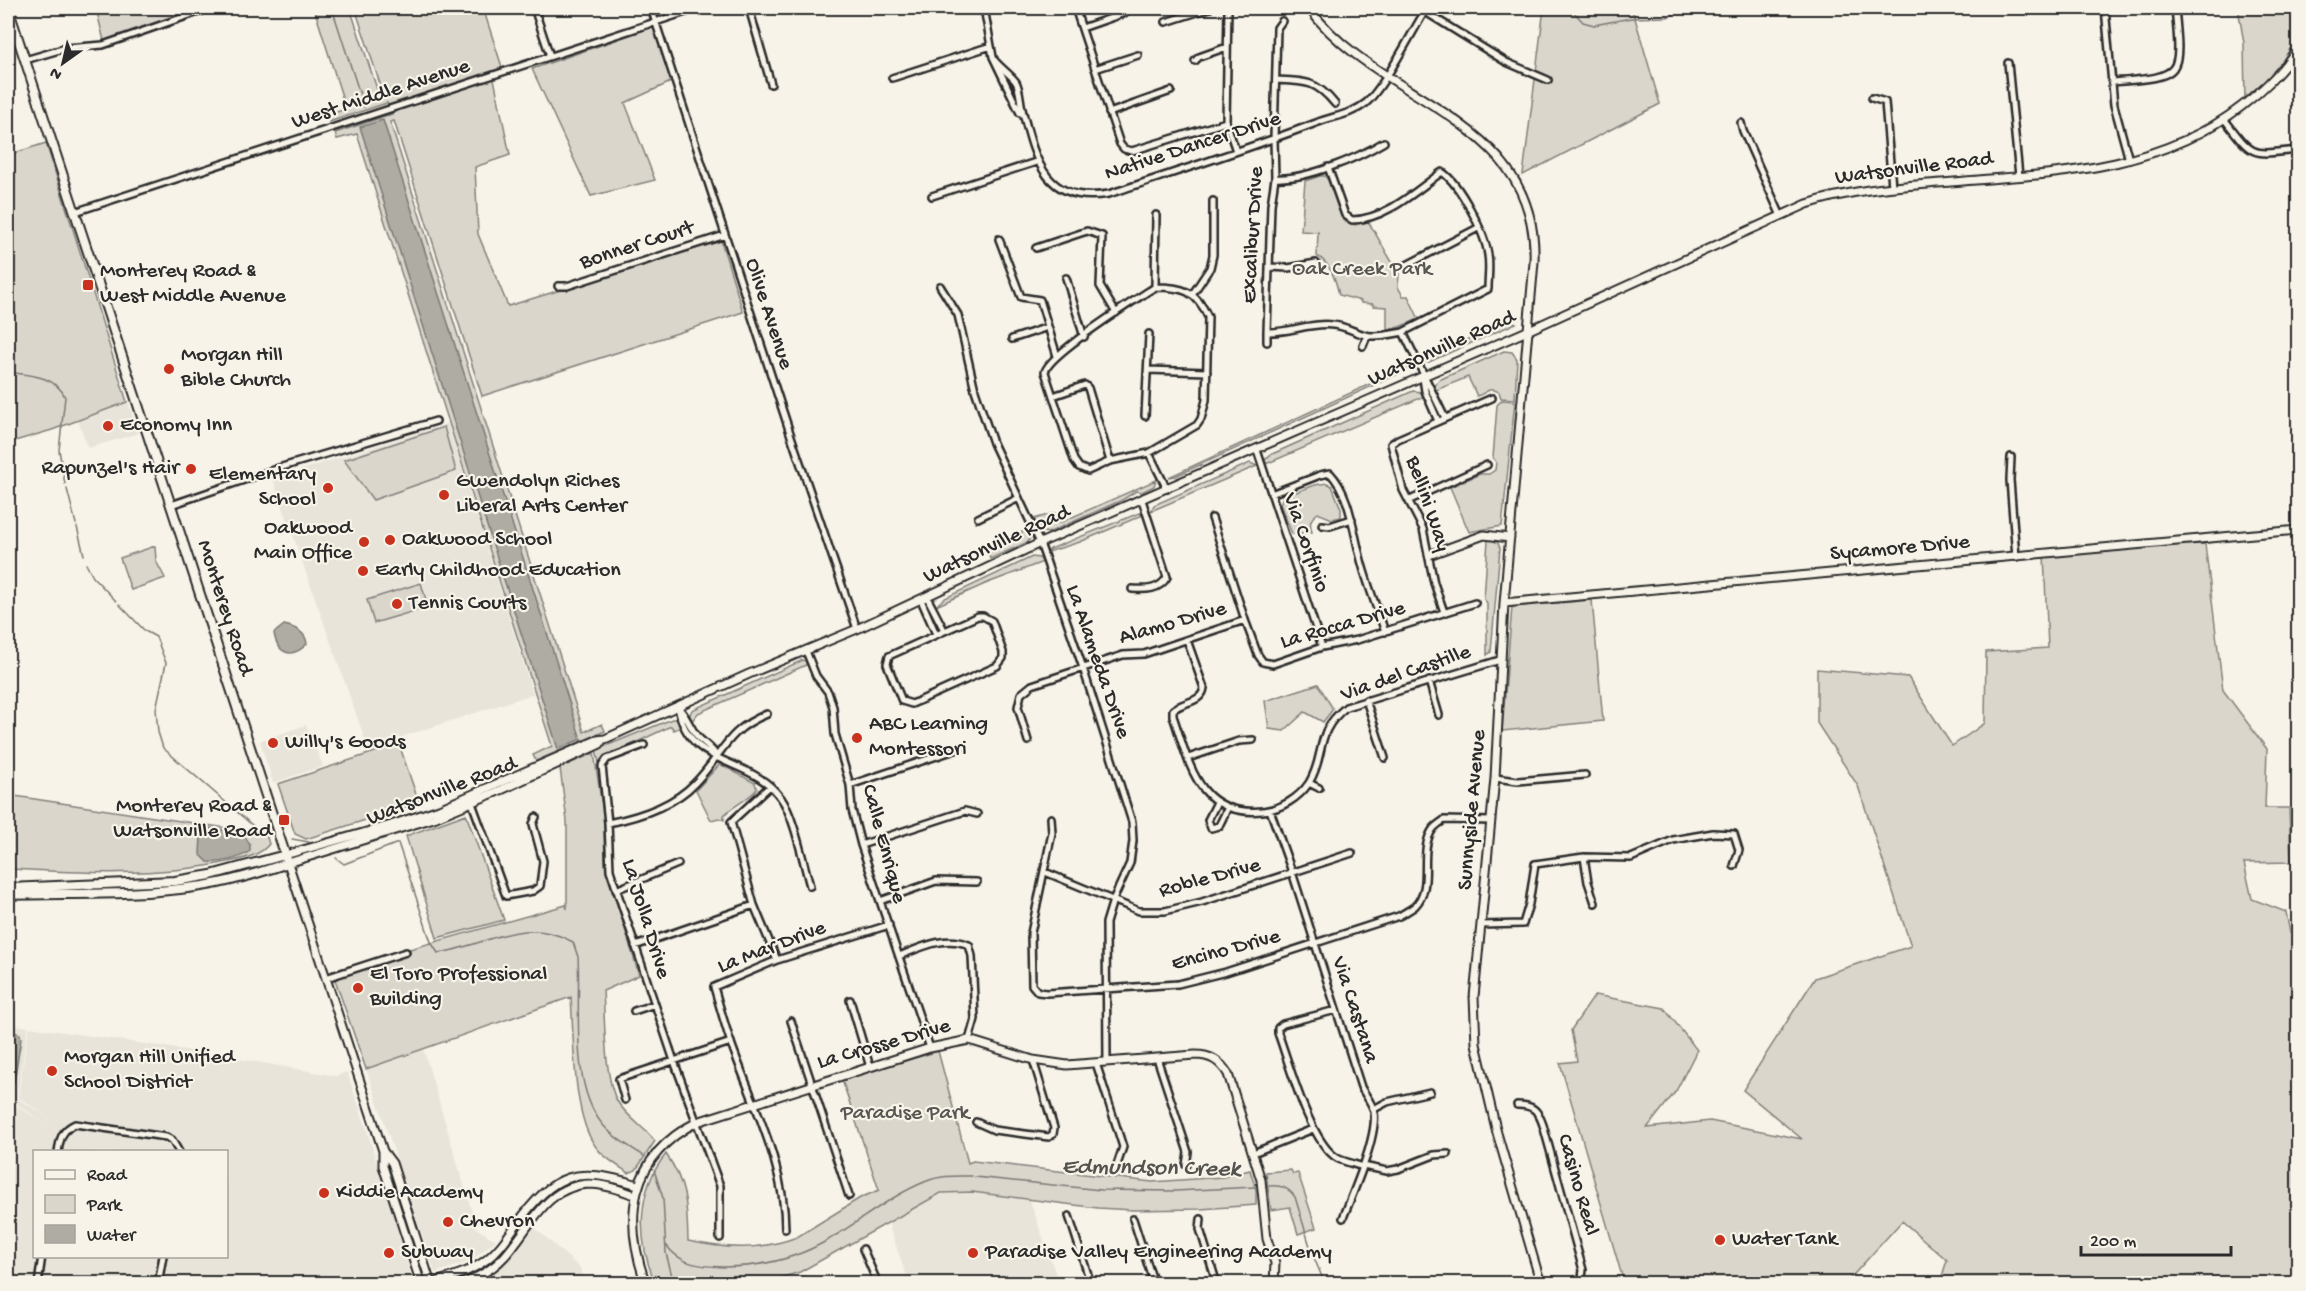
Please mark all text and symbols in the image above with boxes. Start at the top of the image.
north arrow [33,33,93,93]
street label: West Middle Avenue [289,54,474,136]
text: N [46,61,66,83]
street label: Native Dancer Drive [1102,106,1285,188]
street label: Watsonville Road [1834,146,1996,192]
street label: Excalibur Drive [1237,165,1271,304]
street label: Bonner Court [576,215,699,277]
street label: Olive Avenue [738,255,798,373]
park label: Oak Creek Park [1292,257,1434,283]
place label: Monterey Road & West Middle Avenue [100,259,286,310]
marker: Monterey Road & West Middle Avenue [81,278,95,292]
street label: Watsonville Road [1364,304,1522,393]
place label: Morgan Hill Bible Church [180,343,291,394]
marker: Morgan Hill Bible Church [162,362,176,376]
place label: Economy Inn [120,413,233,439]
marker: Economy Inn [101,419,115,433]
street label: Bellini Way [1398,452,1455,555]
place label: Rapunzel's Hair [42,456,181,482]
marker: Rapunzel's Hair [184,462,198,476]
place label: Elementary School [209,462,316,513]
place label: Gwendolyn Riches Liberal Arts Center [456,469,629,520]
marker: Elementary School [321,481,335,495]
marker: Gwendolyn Riches Liberal Arts Center [437,488,451,502]
street label: Via Corfinio [1275,489,1334,596]
street label: Watsonville Road [920,499,1076,590]
place label: Oakwood Main Office [254,516,354,567]
place label: Oakwood School [402,527,553,553]
street label: Sycamore Drive [1829,530,1972,568]
marker: Oakwood School [383,533,397,547]
marker: Oakwood Main Office [357,535,371,549]
street label: Monterey Road [190,537,259,681]
place label: Early Childhood Education [375,558,621,584]
marker: Early Childhood Education [356,564,370,578]
street label: La Alameda Drive [1059,582,1136,743]
place label: Tennis Courts [407,591,527,617]
street label: Alamo Drive [1116,596,1230,652]
street label: La Rocca Drive [1278,596,1409,656]
marker: Tennis Courts [390,597,404,611]
street label: Via del Castille [1337,639,1475,709]
place label: ABC Learning Montessori [869,712,988,763]
street label: Sunnyside Avenue [1453,728,1493,891]
place label: Willy's Goods [285,730,406,756]
marker: ABC Learning Montessori [850,731,864,745]
marker: Willy's Goods [266,736,280,750]
street label: Watsonville Road [363,751,523,833]
street label: Calle Enrique [855,782,912,907]
place label: Monterey Road & Watsonville Road [113,794,274,845]
marker: Monterey Road & Watsonville Road [277,813,291,827]
street label: Roble Drive [1156,853,1264,905]
street label: La Jolla Drive [614,856,676,983]
street label: La Mar Drive [714,915,830,981]
street label: Encino Drive [1169,924,1284,978]
street label: Via Castana [1324,952,1384,1067]
place label: El Toro Professional Building [369,962,548,1013]
marker: El Toro Professional Building [351,981,365,995]
street label: La Crosse Drive [814,1013,954,1076]
place label: Morgan Hill Unified School District [64,1045,237,1096]
marker: Morgan Hill Unified School District [45,1064,59,1078]
park label: Paradise Park [840,1101,971,1127]
street label: Casino Real [1550,1131,1604,1239]
legend [33,1150,228,1258]
water label: Edmundson Creek [1062,1153,1243,1185]
text: Road [87,1166,128,1187]
place label: Kiddie Academy [336,1180,484,1206]
marker: Kiddie Academy [317,1186,331,1200]
text: Park [86,1196,123,1217]
place label: Chevron [460,1209,535,1235]
marker: Chevron [441,1215,455,1229]
scale bar [2081,1219,2231,1257]
text: Water [87,1226,137,1247]
place label: Water Tank [1732,1227,1839,1253]
text: 200 m [2090,1232,2137,1253]
marker: Water Tank [1713,1233,1727,1247]
place label: Subway [401,1240,473,1266]
place label: Paradise Valley Engineering Academy [984,1240,1332,1266]
marker: Subway [382,1246,396,1260]
marker: Paradise Valley Engineering Academy [966,1246,980,1260]

